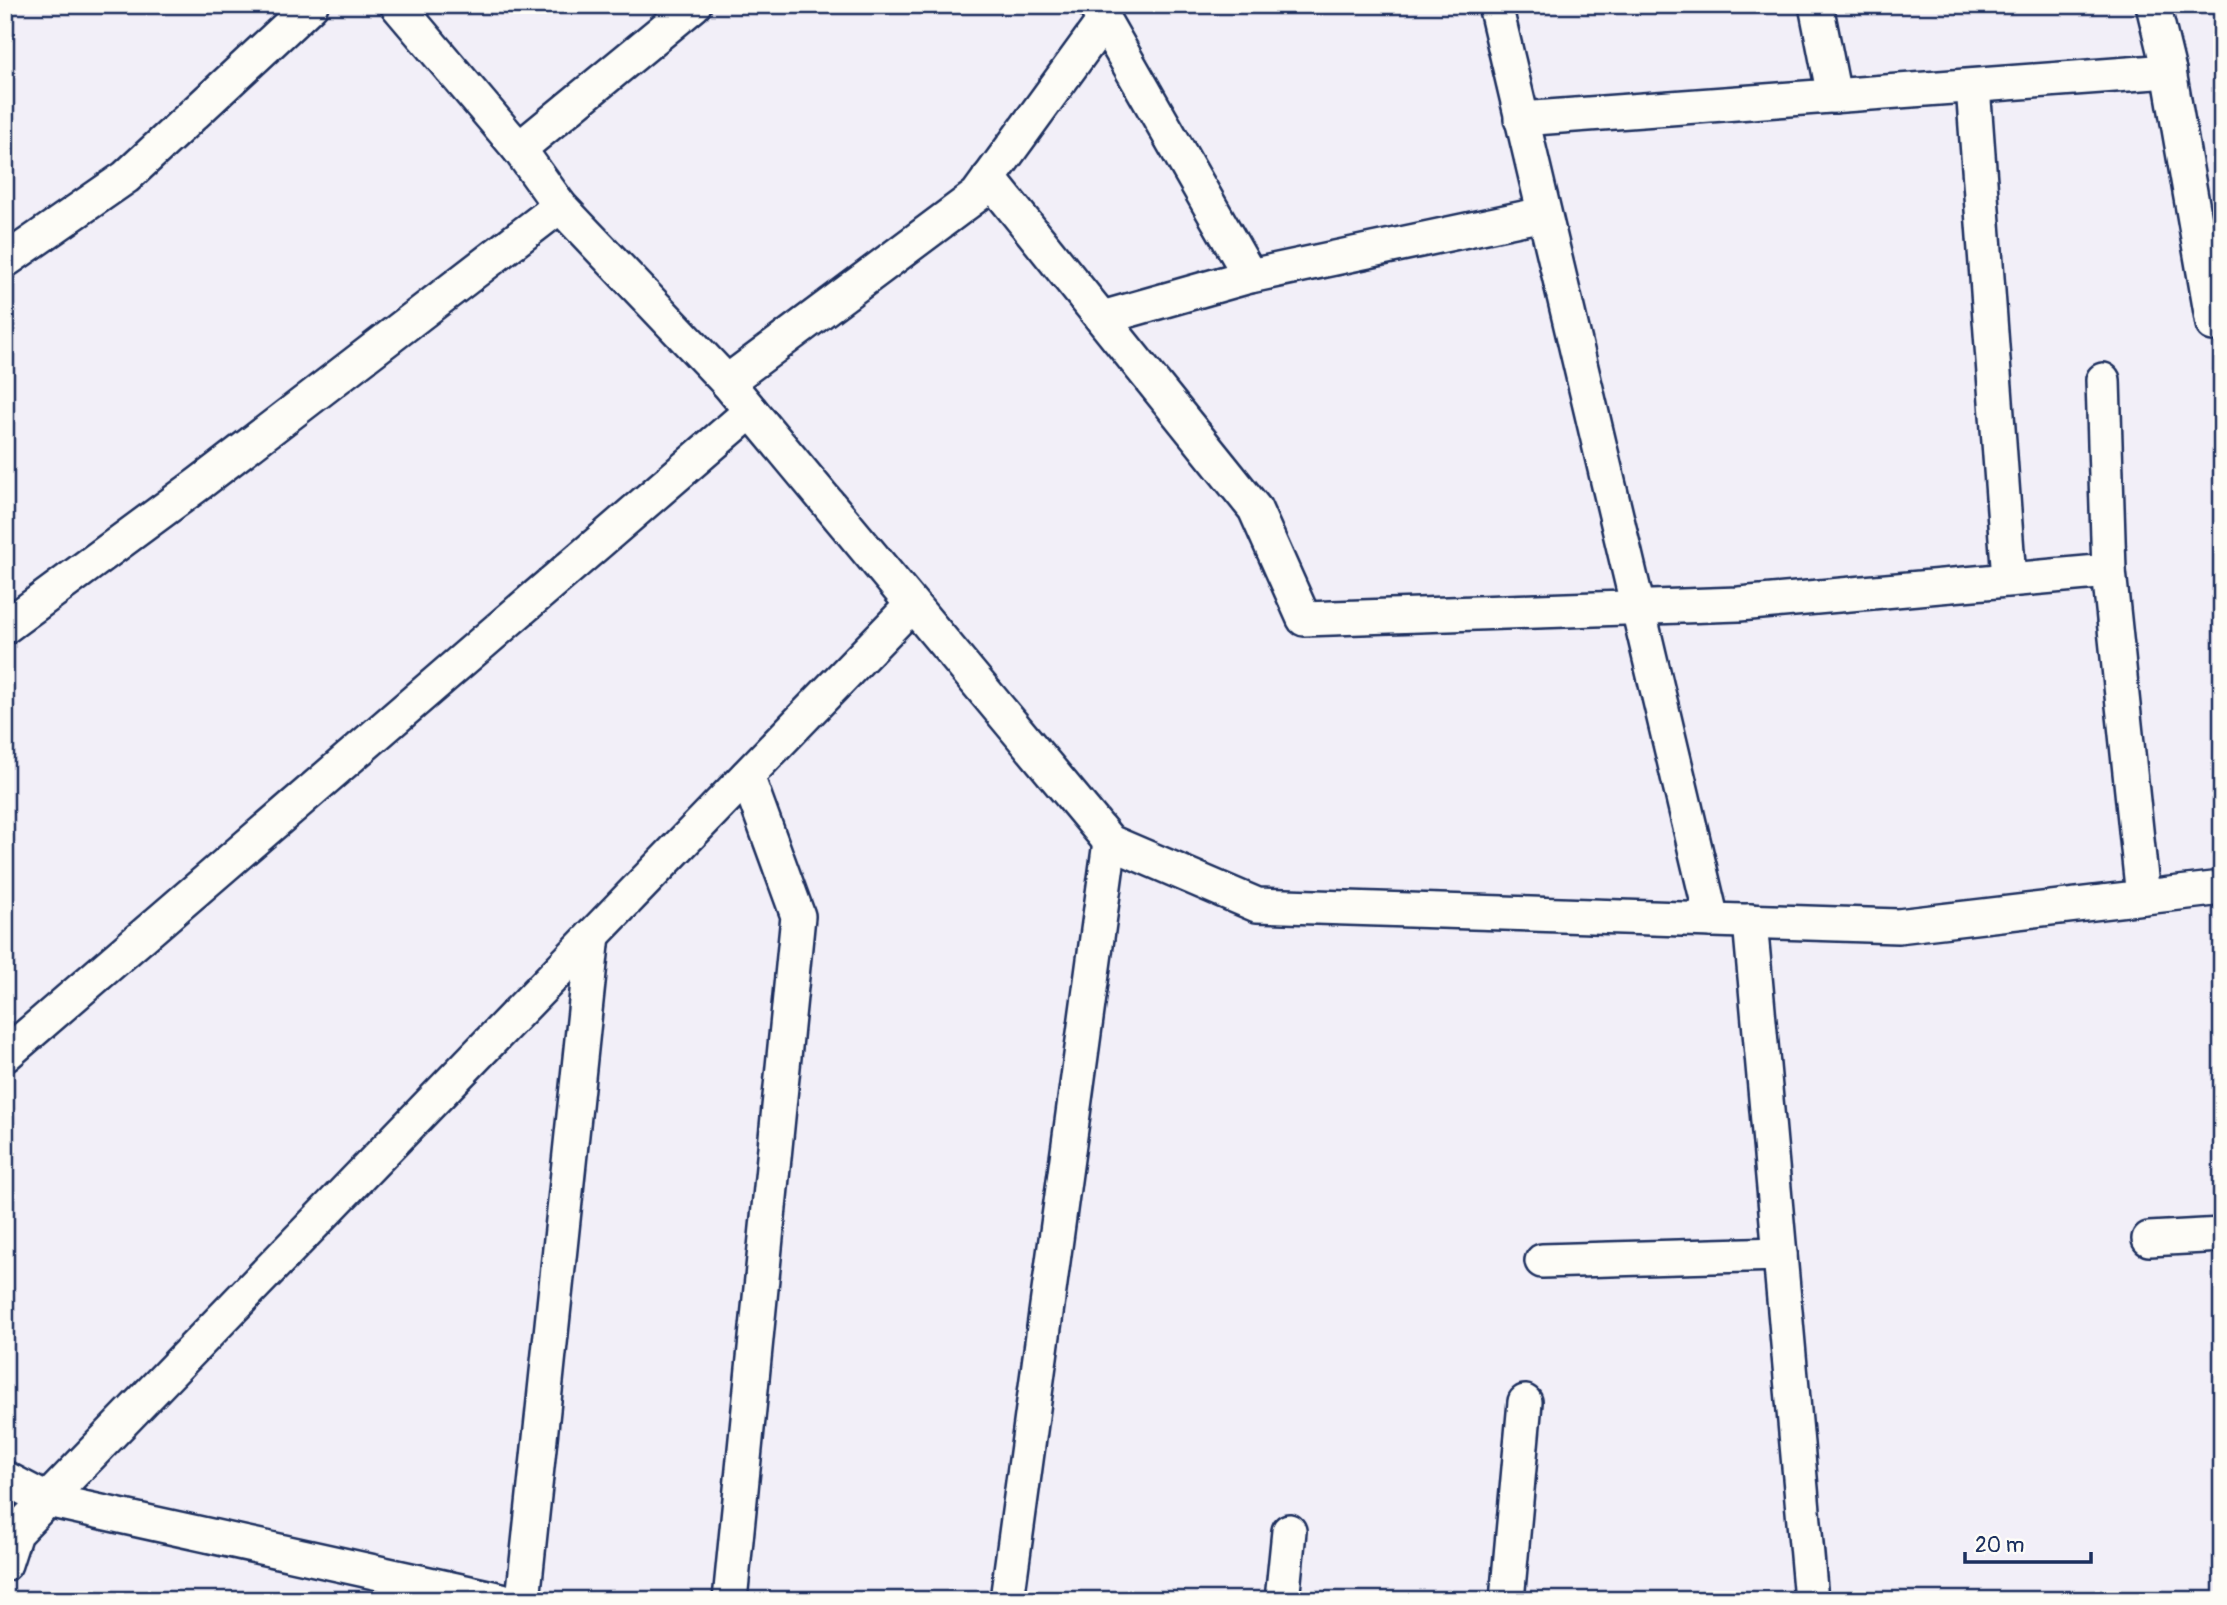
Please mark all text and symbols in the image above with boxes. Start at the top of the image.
scale bar [1965,1521,2090,1565]
text: 20 m [1975,1532,2024,1559]

